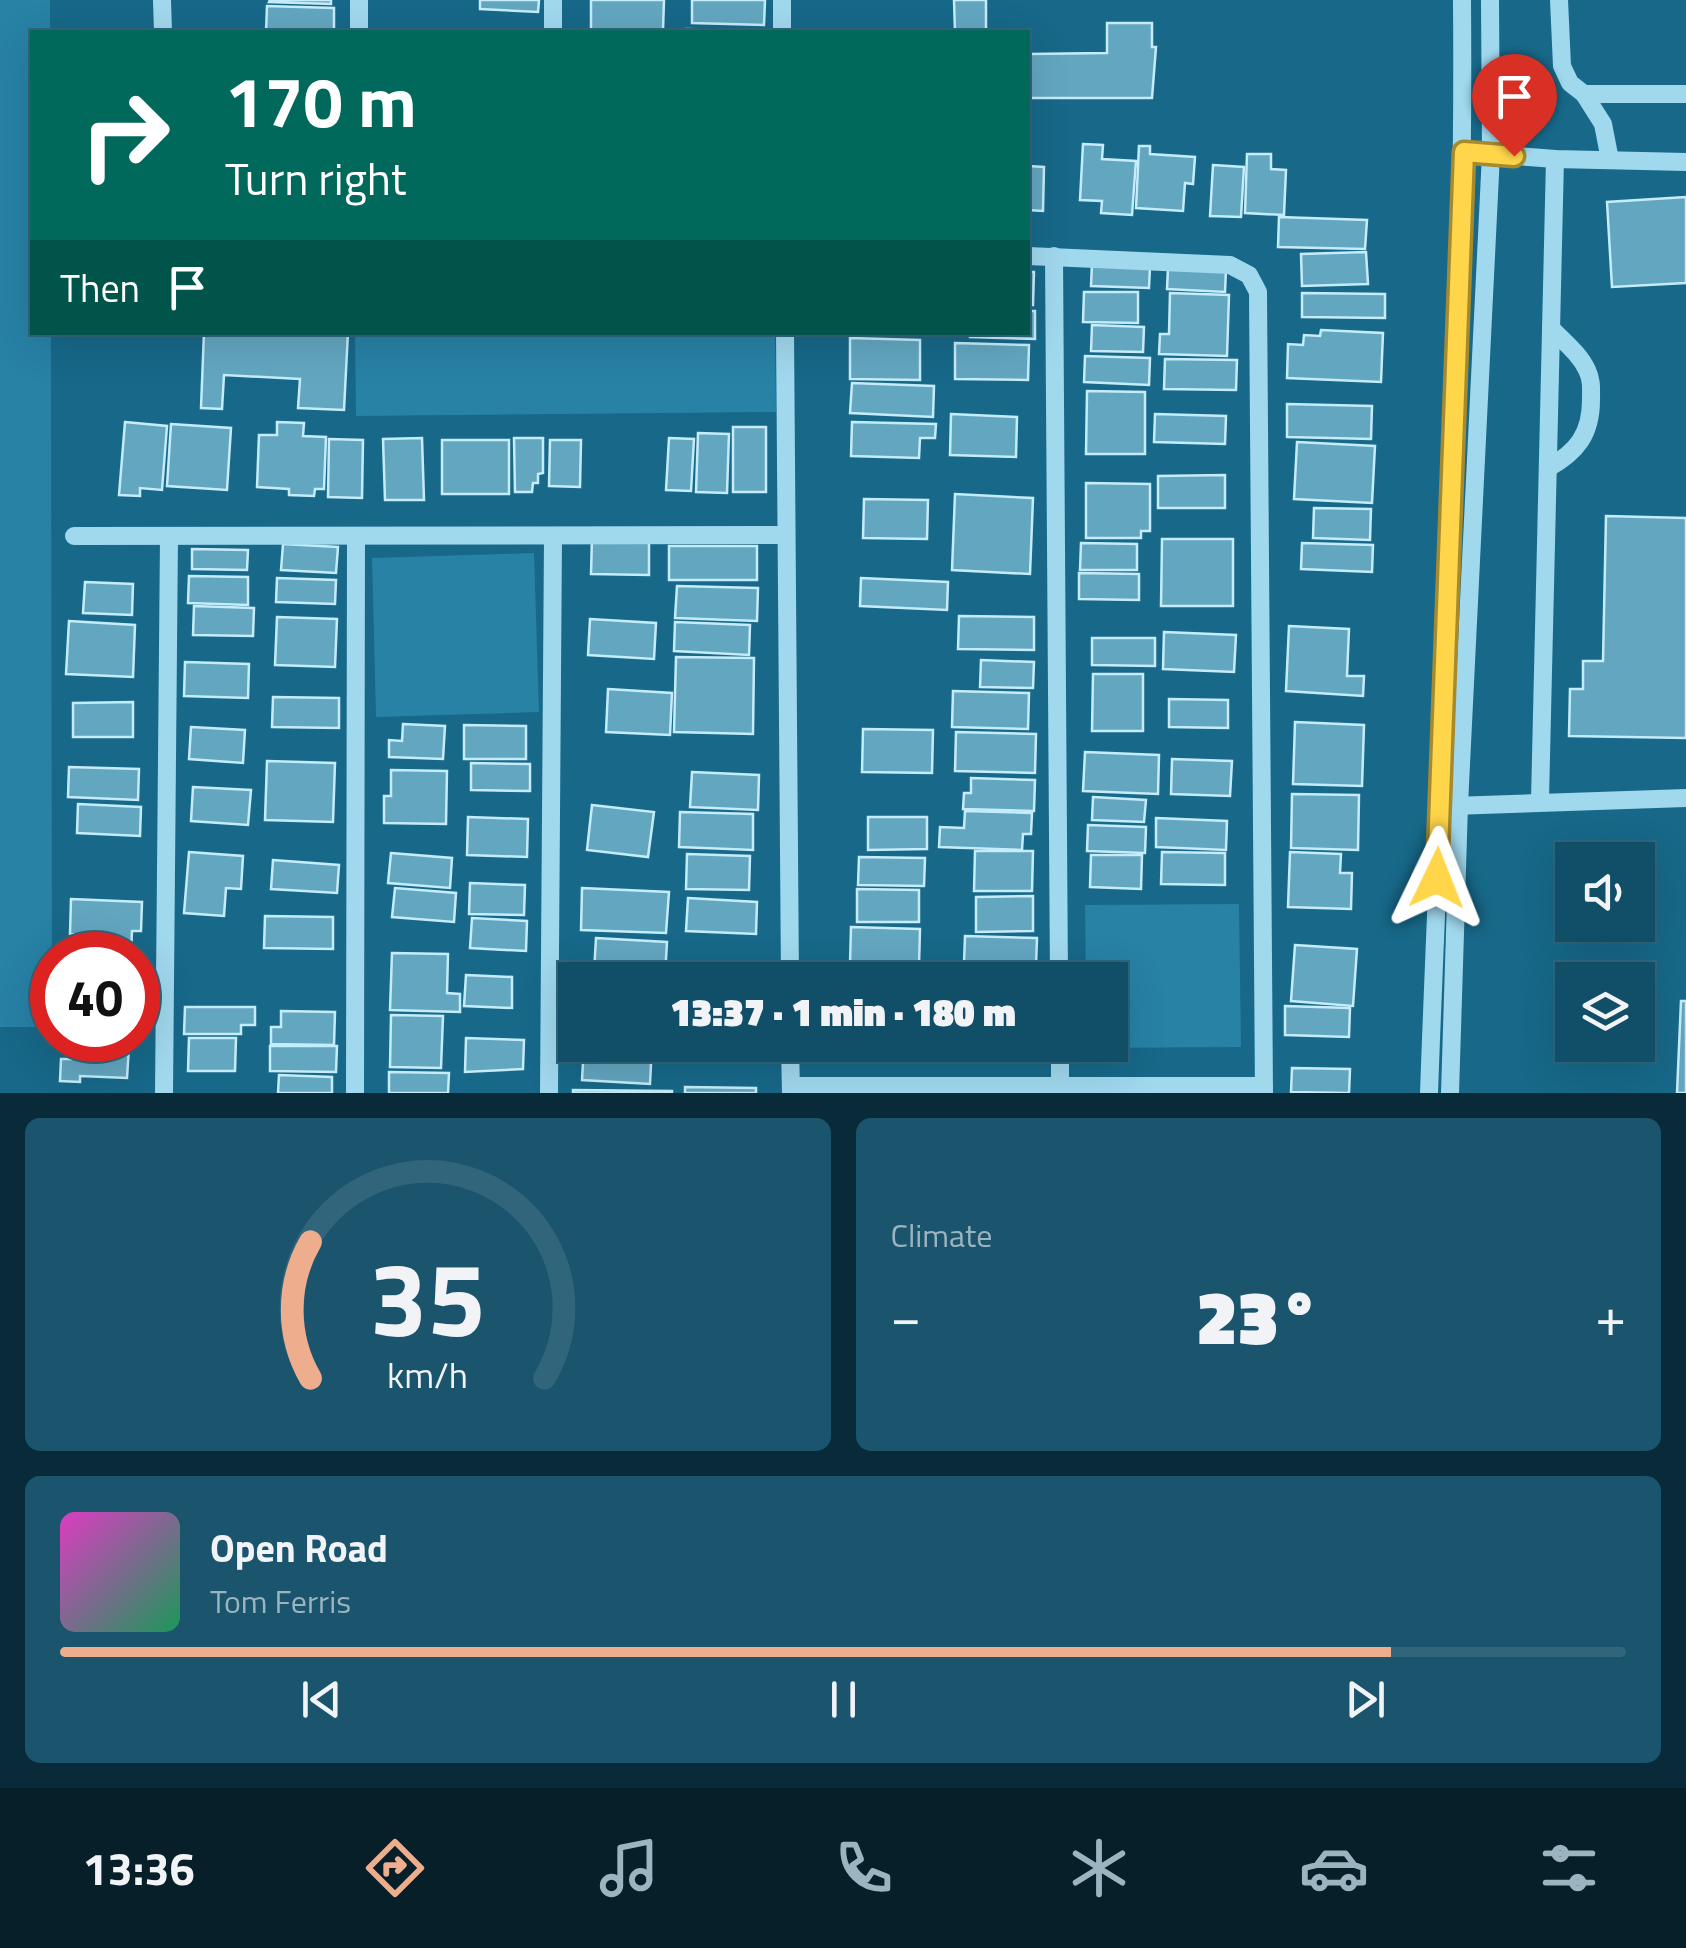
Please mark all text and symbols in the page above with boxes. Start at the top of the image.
text: 170 m [225,48,417,154]
pin [1472,54,1557,157]
icon: arrive [1487,69,1542,124]
icon: right [60,70,190,200]
text: Turn right [225,144,407,212]
text: Then [60,259,140,317]
icon: arrive [160,260,215,315]
position arrow [1385,826,1489,930]
map controls [1555,842,1655,1062]
button: sound [1555,842,1655,942]
speed limit sign: 40 [30,932,160,1062]
button: layers [1555,962,1655,1062]
text: 13:37 · 1 min · 180 m [670,983,1016,1041]
text: Climate [891,1211,992,1259]
text: 35 [370,1218,486,1376]
text: 23° [1196,1259,1320,1373]
text: − [891,1274,921,1357]
text: + [1595,1274,1626,1357]
text: km/h [387,1347,468,1402]
text: Open Road [210,1519,388,1577]
text: Tom Ferris [210,1577,351,1625]
icon: previous [294,1672,349,1727]
icon: pause [816,1672,871,1727]
icon: next [1338,1672,1393,1727]
icon: directions [360,1833,430,1903]
icon: music [594,1833,664,1903]
icon: phone [829,1833,899,1903]
icon: climate [1064,1833,1134,1903]
icon: car [1299,1833,1369,1903]
icon: filters [1534,1833,1604,1903]
text: 13:36 [82,1834,195,1902]

